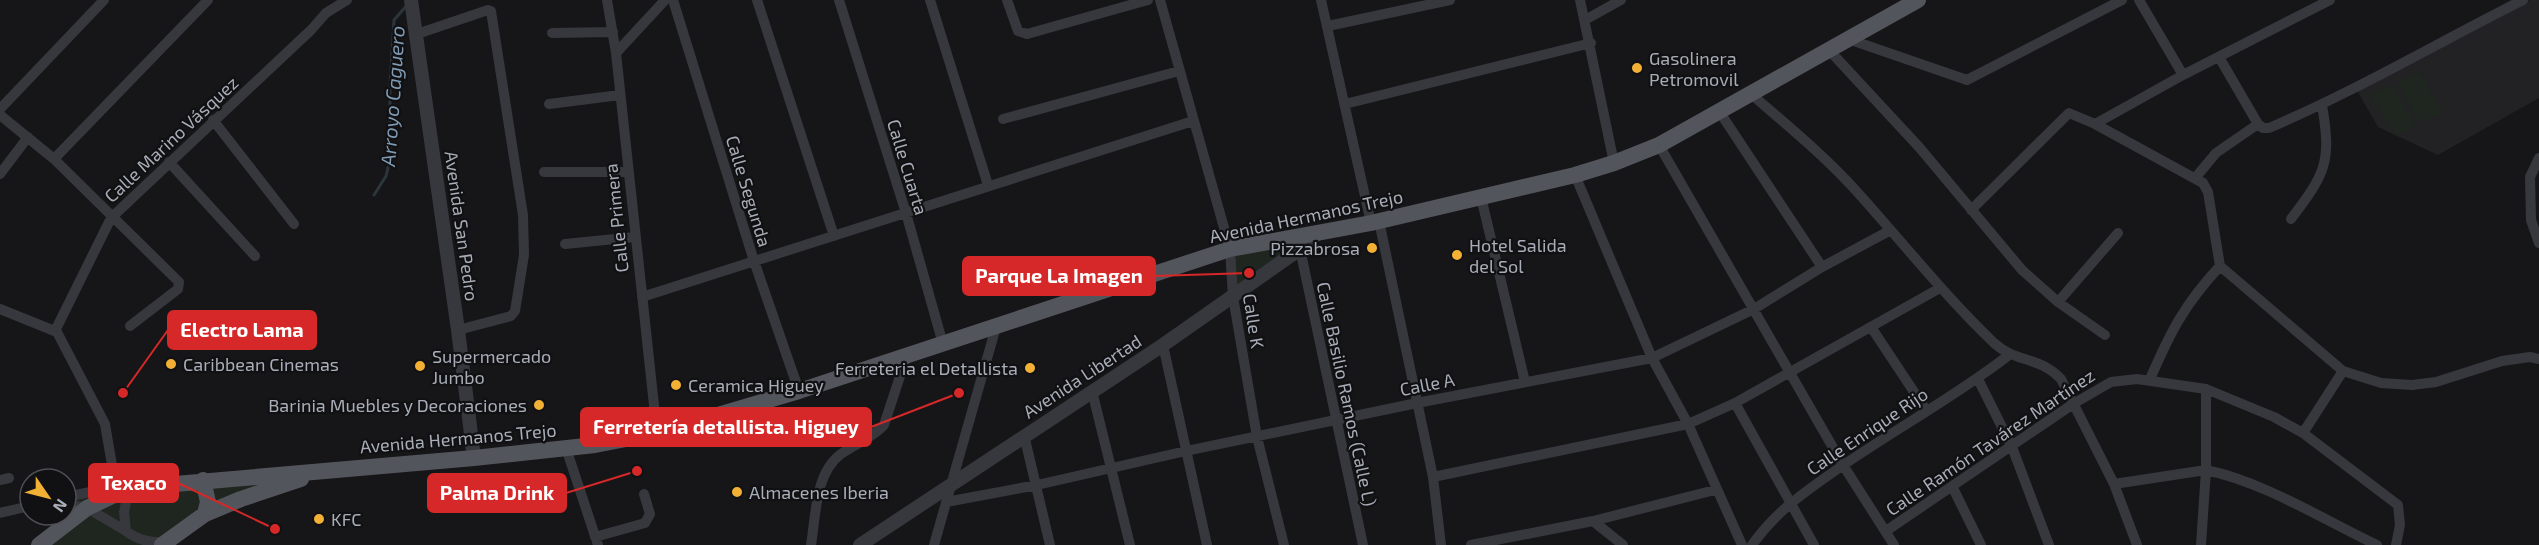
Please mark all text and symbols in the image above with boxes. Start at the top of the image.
water label: Arroyo Caguero [375,25,410,168]
place label: Gasolinera Petromovil [1649,47,1739,90]
marker: Gasolinera Petromovil [1630,61,1644,75]
street label: Calle Marino Vásquez [100,71,242,207]
street label: Calle Cuarta [883,117,933,217]
street label: Calle Segunda [722,133,776,249]
street label: Avenida San Pedro [441,150,483,302]
street label: Calle Primera [599,162,633,274]
street label: Avenida Hermanos Trejo [1207,185,1405,247]
place label: Hotel Salida del Sol [1469,234,1567,277]
place label: Pizzabrosa [1270,237,1360,259]
marker: Pizzabrosa [1365,241,1379,255]
marker: Hotel Salida del Sol [1450,248,1464,262]
callout: Parque La Imagen [963,257,1155,295]
text: Parque La Imagen [975,263,1143,287]
street label: Calle Basilio Ramos (Calle L) [1312,280,1382,508]
street label: Calle K [1239,292,1269,350]
callout: Electro Lama [168,311,316,349]
text: Electro Lama [180,317,304,341]
street label: Avenida Libertad [1019,329,1145,423]
place label: Supermercado Jumbo [432,345,551,388]
place label: Caribbean Cinemas [183,353,339,375]
marker: Caribbean Cinemas [164,357,178,371]
place label: Ferreteria el Detallista [835,357,1018,379]
marker: Supermercado Jumbo [413,359,427,373]
marker: Ferreteria el Detallista [1023,361,1037,375]
street label: Calle Ramón Tavárez Martínez [1881,364,2099,520]
street label: Calle A [1398,368,1457,400]
place label: Ceramica Higuey [688,374,824,396]
marker: Ceramica Higuey [669,378,683,392]
street label: Calle Enrique Rijo [1802,382,1932,480]
place label: Barinia Muebles y Decoraciones [268,394,527,416]
marker: Barinia Muebles y Decoraciones [532,398,546,412]
callout: Ferretería detallista. Higuey [581,408,871,446]
text: Ferretería detallista. Higuey [593,414,860,439]
street label: Avenida Hermanos Trejo [359,418,557,458]
callout: Texaco [89,464,178,502]
north arrow [18,467,78,527]
text: Texaco [101,470,167,494]
callout: Palma Drink [428,474,566,512]
text: Palma Drink [440,480,555,504]
place label: Almacenes Iberia [749,481,889,503]
marker: Almacenes Iberia [730,485,744,499]
text: N [50,496,72,516]
place label: KFC [331,508,361,530]
marker: KFC [312,512,326,526]

